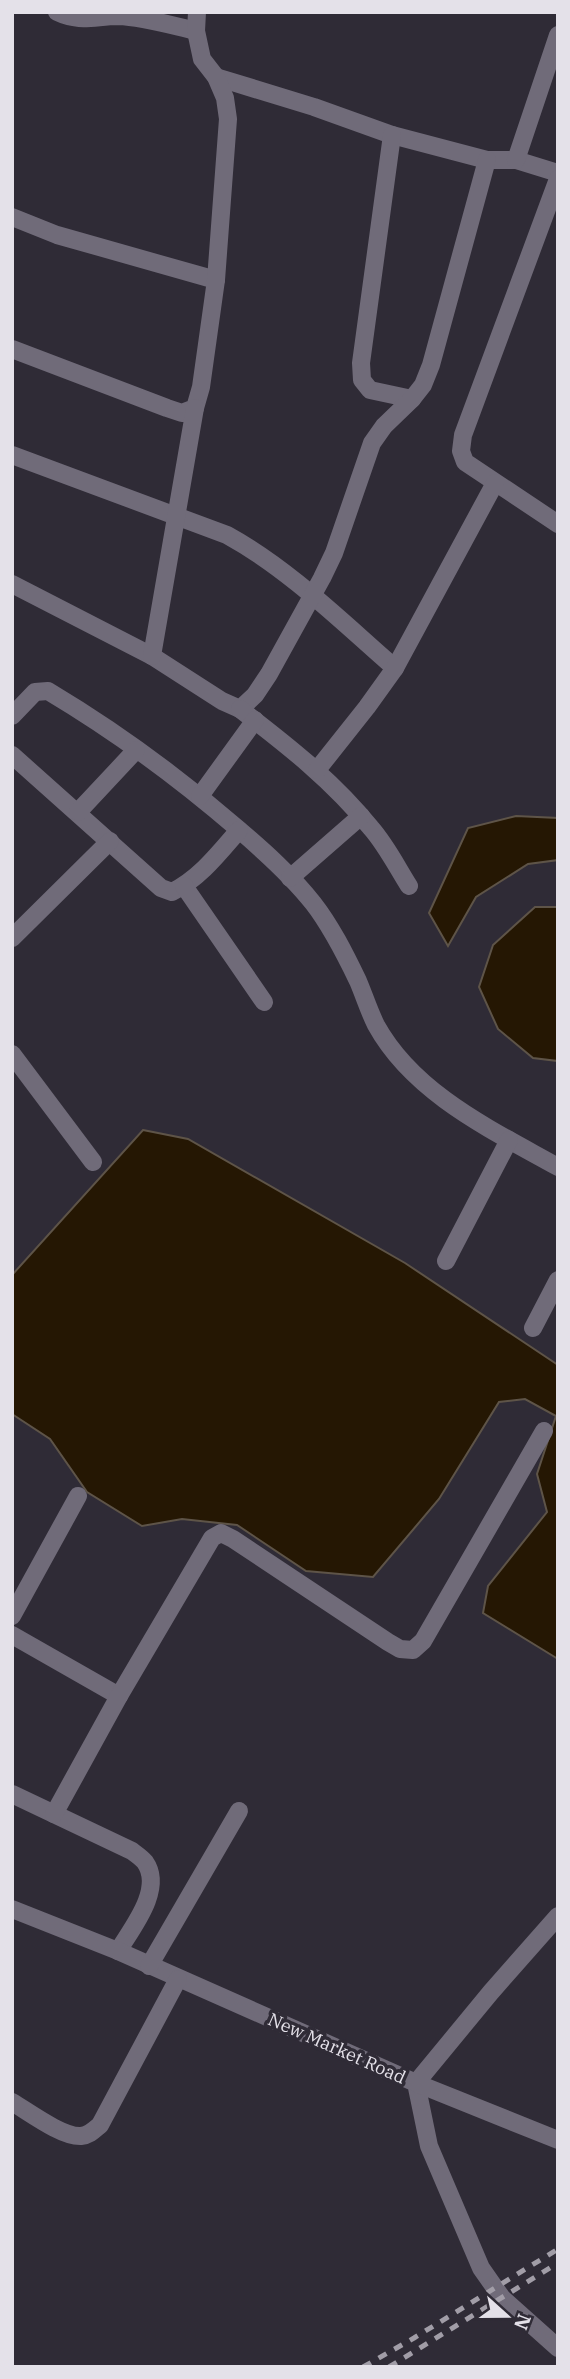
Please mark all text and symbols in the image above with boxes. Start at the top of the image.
street label: New Market Road [264,2007,410,2089]
north arrow [472,2281,542,2351]
text: N [509,2311,537,2333]

